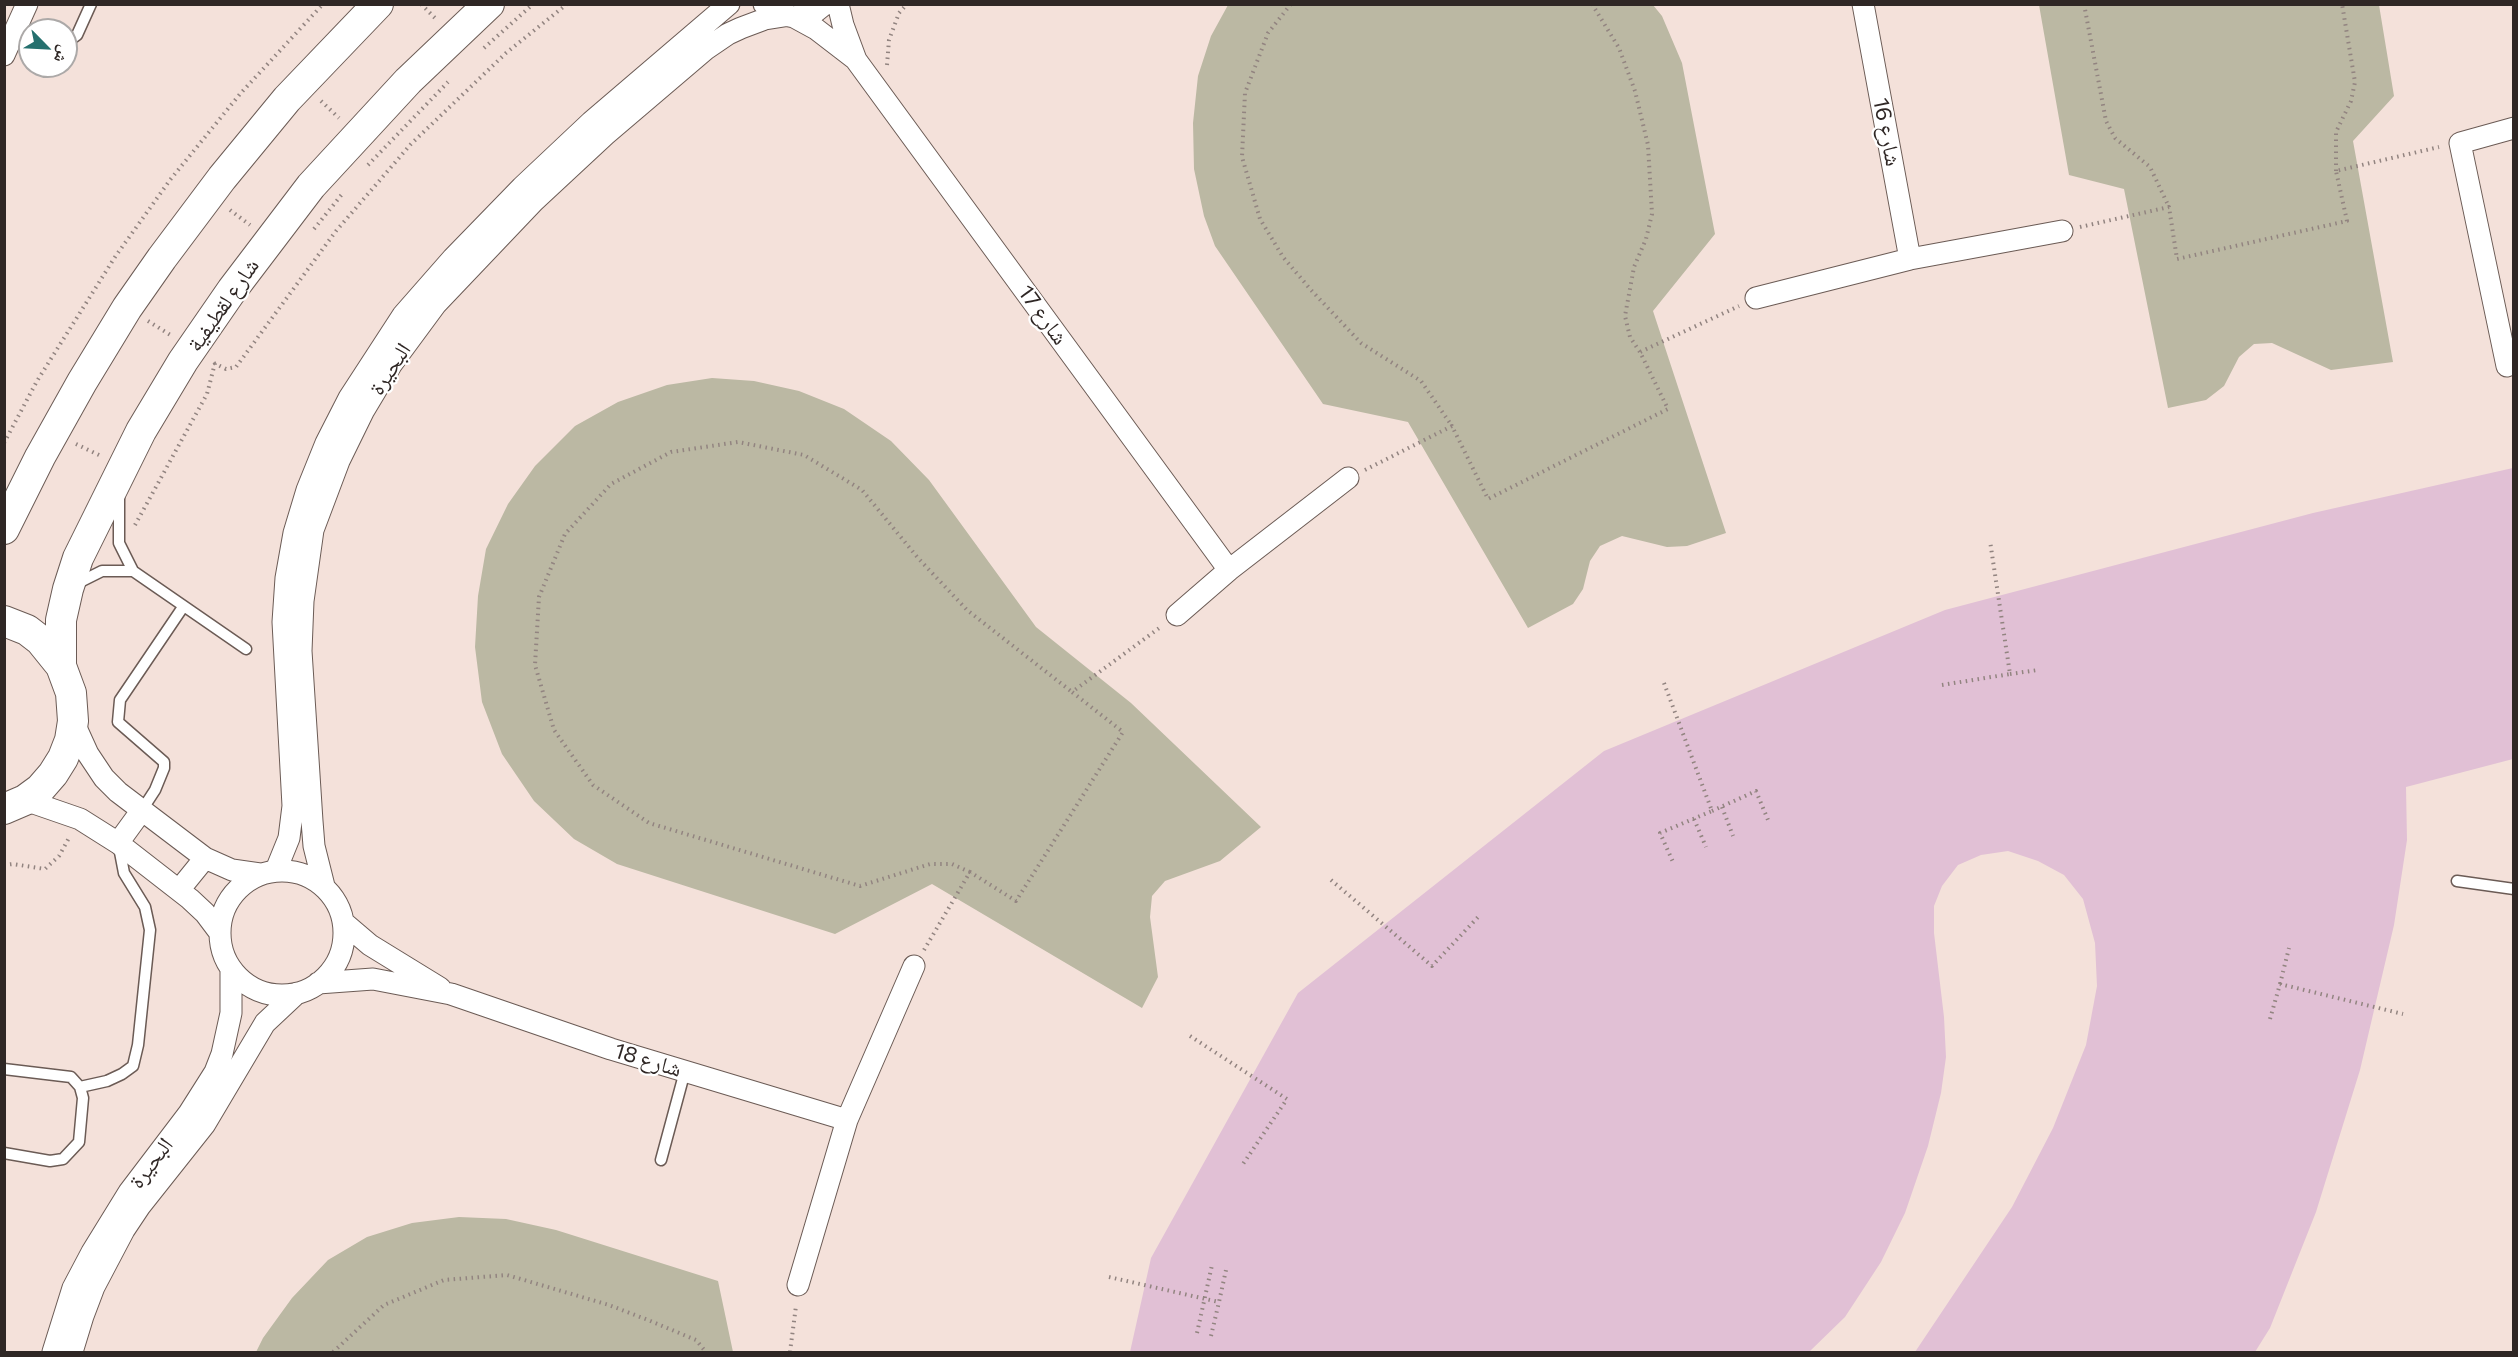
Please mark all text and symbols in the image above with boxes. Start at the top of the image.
north arrow [18,18,78,78]
text: ش [51,43,75,66]
street label: شارع 16 [1867,96,1907,168]
street label: شارع لقطيفية [181,253,265,357]
street label: شارع 17 [1013,280,1073,350]
street label: البحيرة [363,338,417,400]
street label: شارع 18 [611,1037,685,1083]
street label: البحيرة [123,1132,179,1194]

